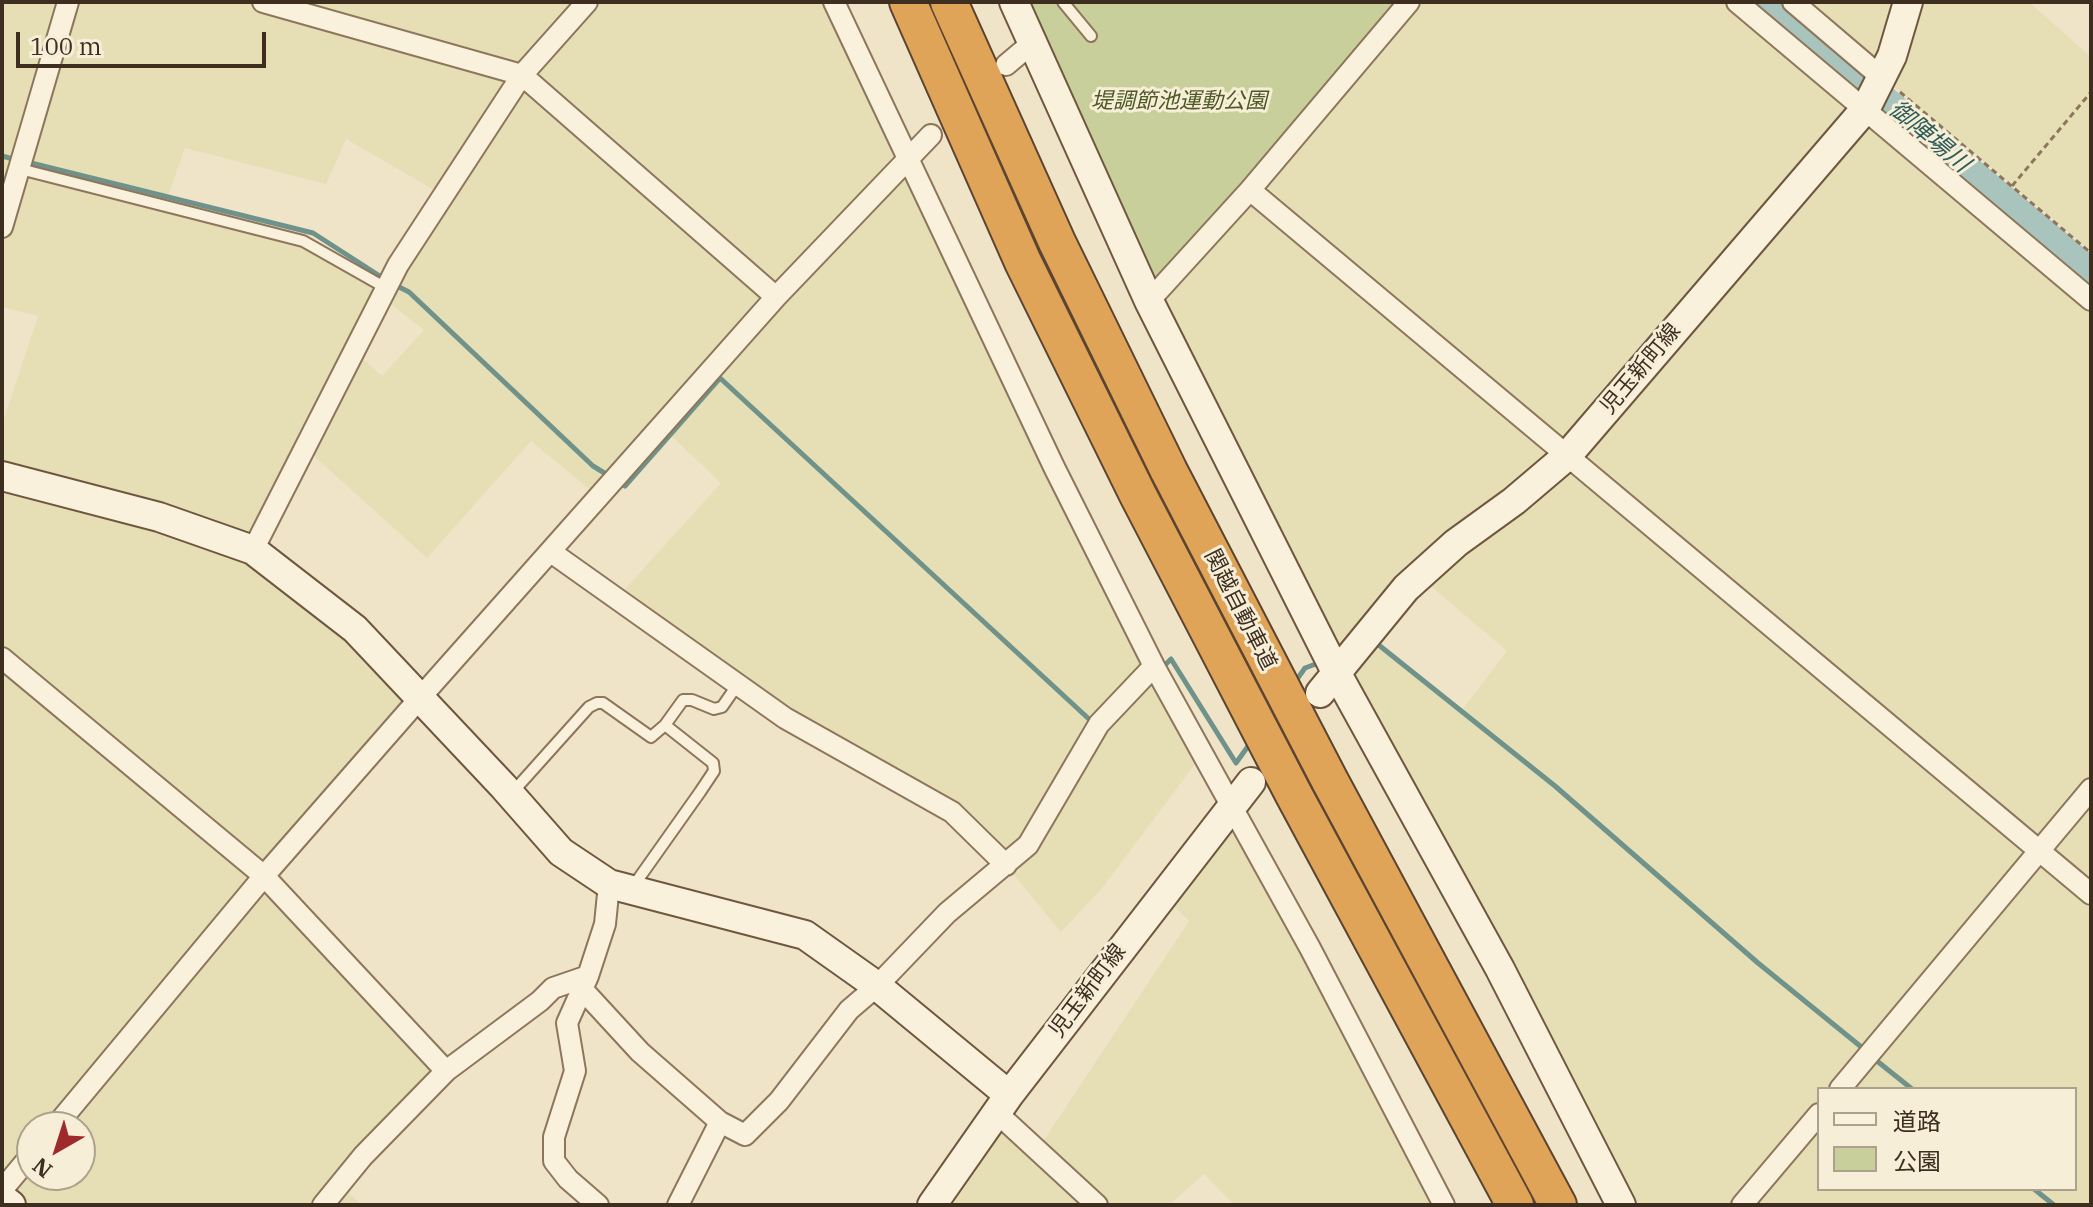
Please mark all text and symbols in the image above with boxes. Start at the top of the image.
scale bar [20,16,270,66]
text: 100 m [30,30,102,62]
park label: 堤調節池運動公園 [1091,89,1267,115]
water label: 御陣場川 [1883,95,1975,179]
street label: 児玉新町線 [1596,318,1686,420]
street label: 関越自動車道 [1198,545,1282,675]
street label: 児玉新町線 [1044,939,1132,1043]
legend [1817,1087,2077,1191]
text: 道路 [1893,1105,1941,1137]
north arrow [16,1111,96,1191]
text: 公園 [1893,1145,1941,1177]
text: N [26,1152,58,1185]

